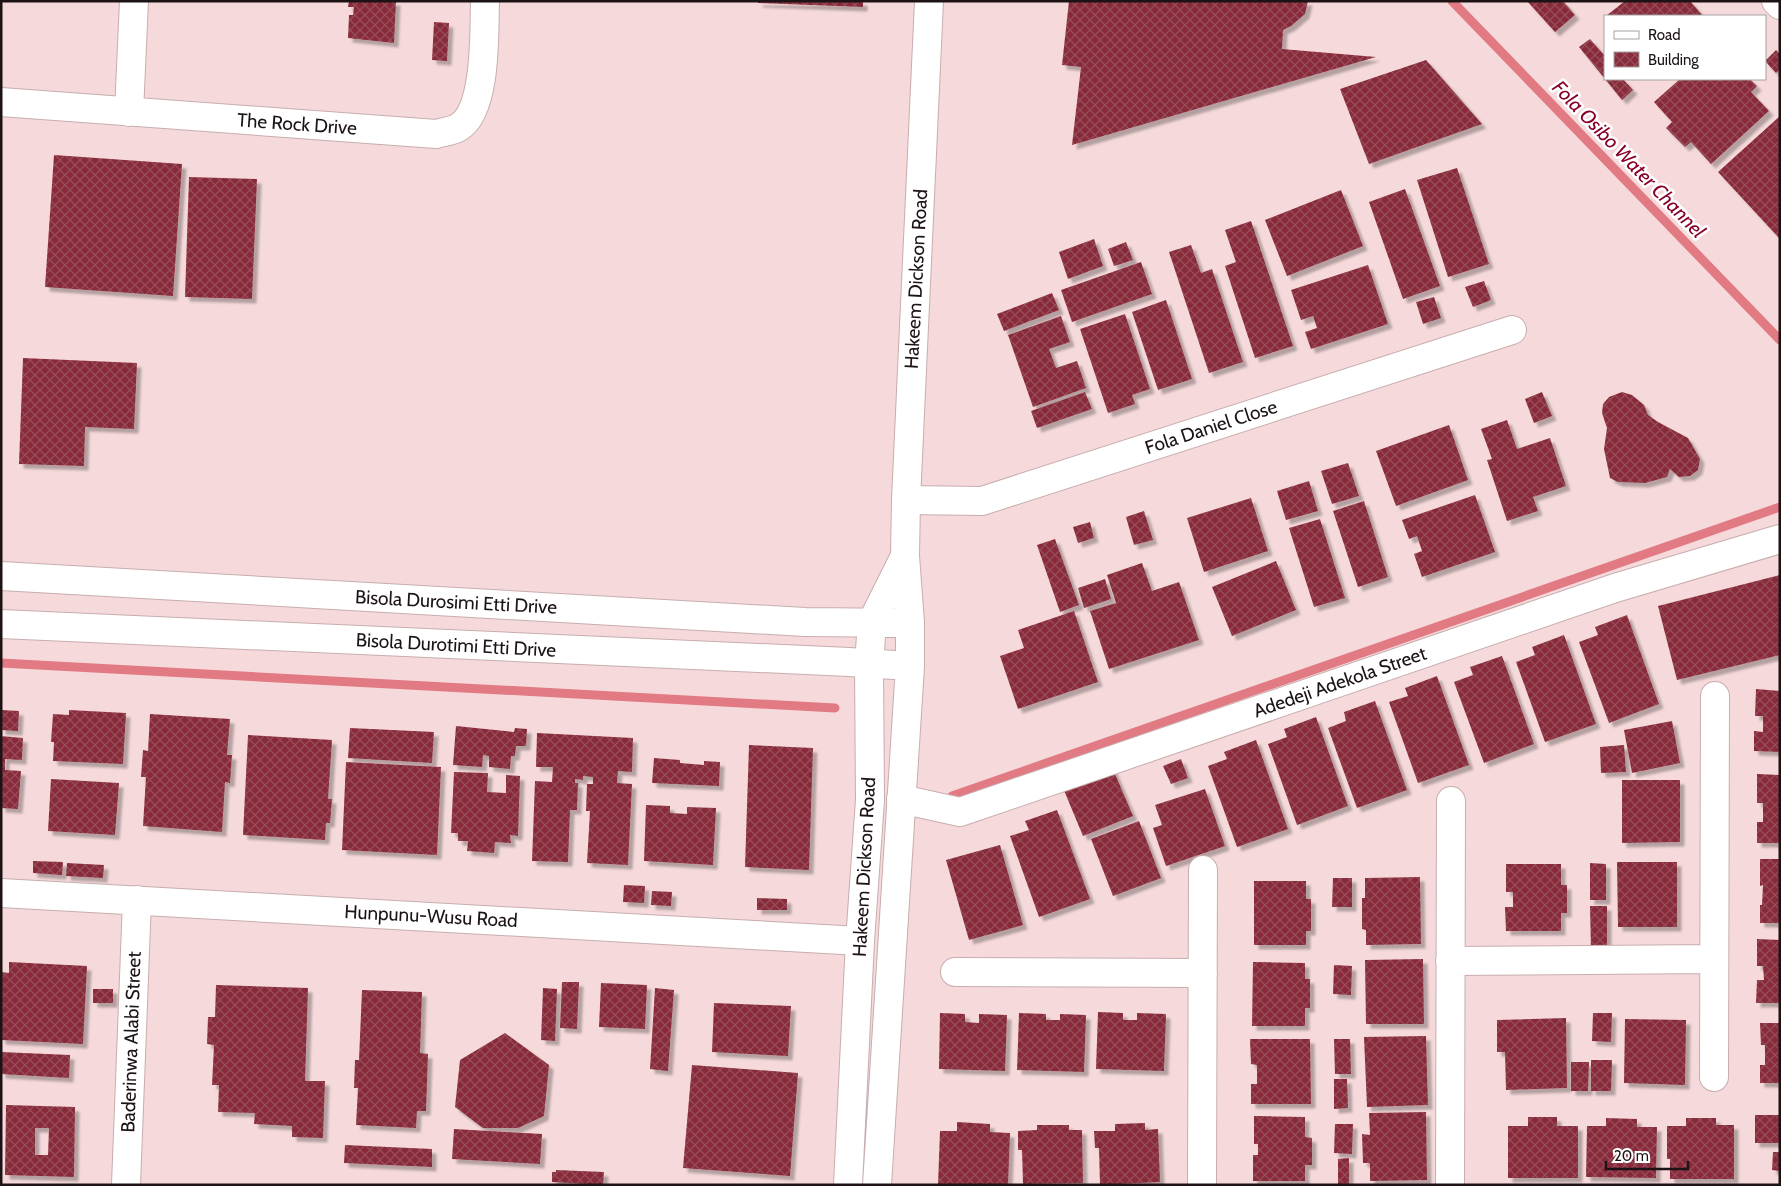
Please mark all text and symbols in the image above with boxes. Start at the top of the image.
legend [1604,15,1766,80]
text: Road [1648,26,1681,44]
text: Building [1648,51,1699,69]
water label: Fola Osibo Water Channel [1547,75,1711,243]
street label: The Rock Drive [236,108,358,140]
street label: Hakeem Dickson Road [900,188,932,370]
street label: Fola Daniel Close [1142,395,1280,459]
street label: Bisola Durosimi Etti Drive [354,585,558,619]
street label: Bisola Durotimi Etti Drive [355,628,557,662]
street label: Adedeji Adekola Street [1250,641,1430,722]
street label: Hakeem Dickson Road [848,776,880,958]
street label: Hunpunu-Wusu Road [344,900,518,932]
street label: Baderinwa Alabi Street [116,950,146,1133]
scale bar [1606,1138,1688,1170]
text: 20 m [1614,1147,1649,1165]

